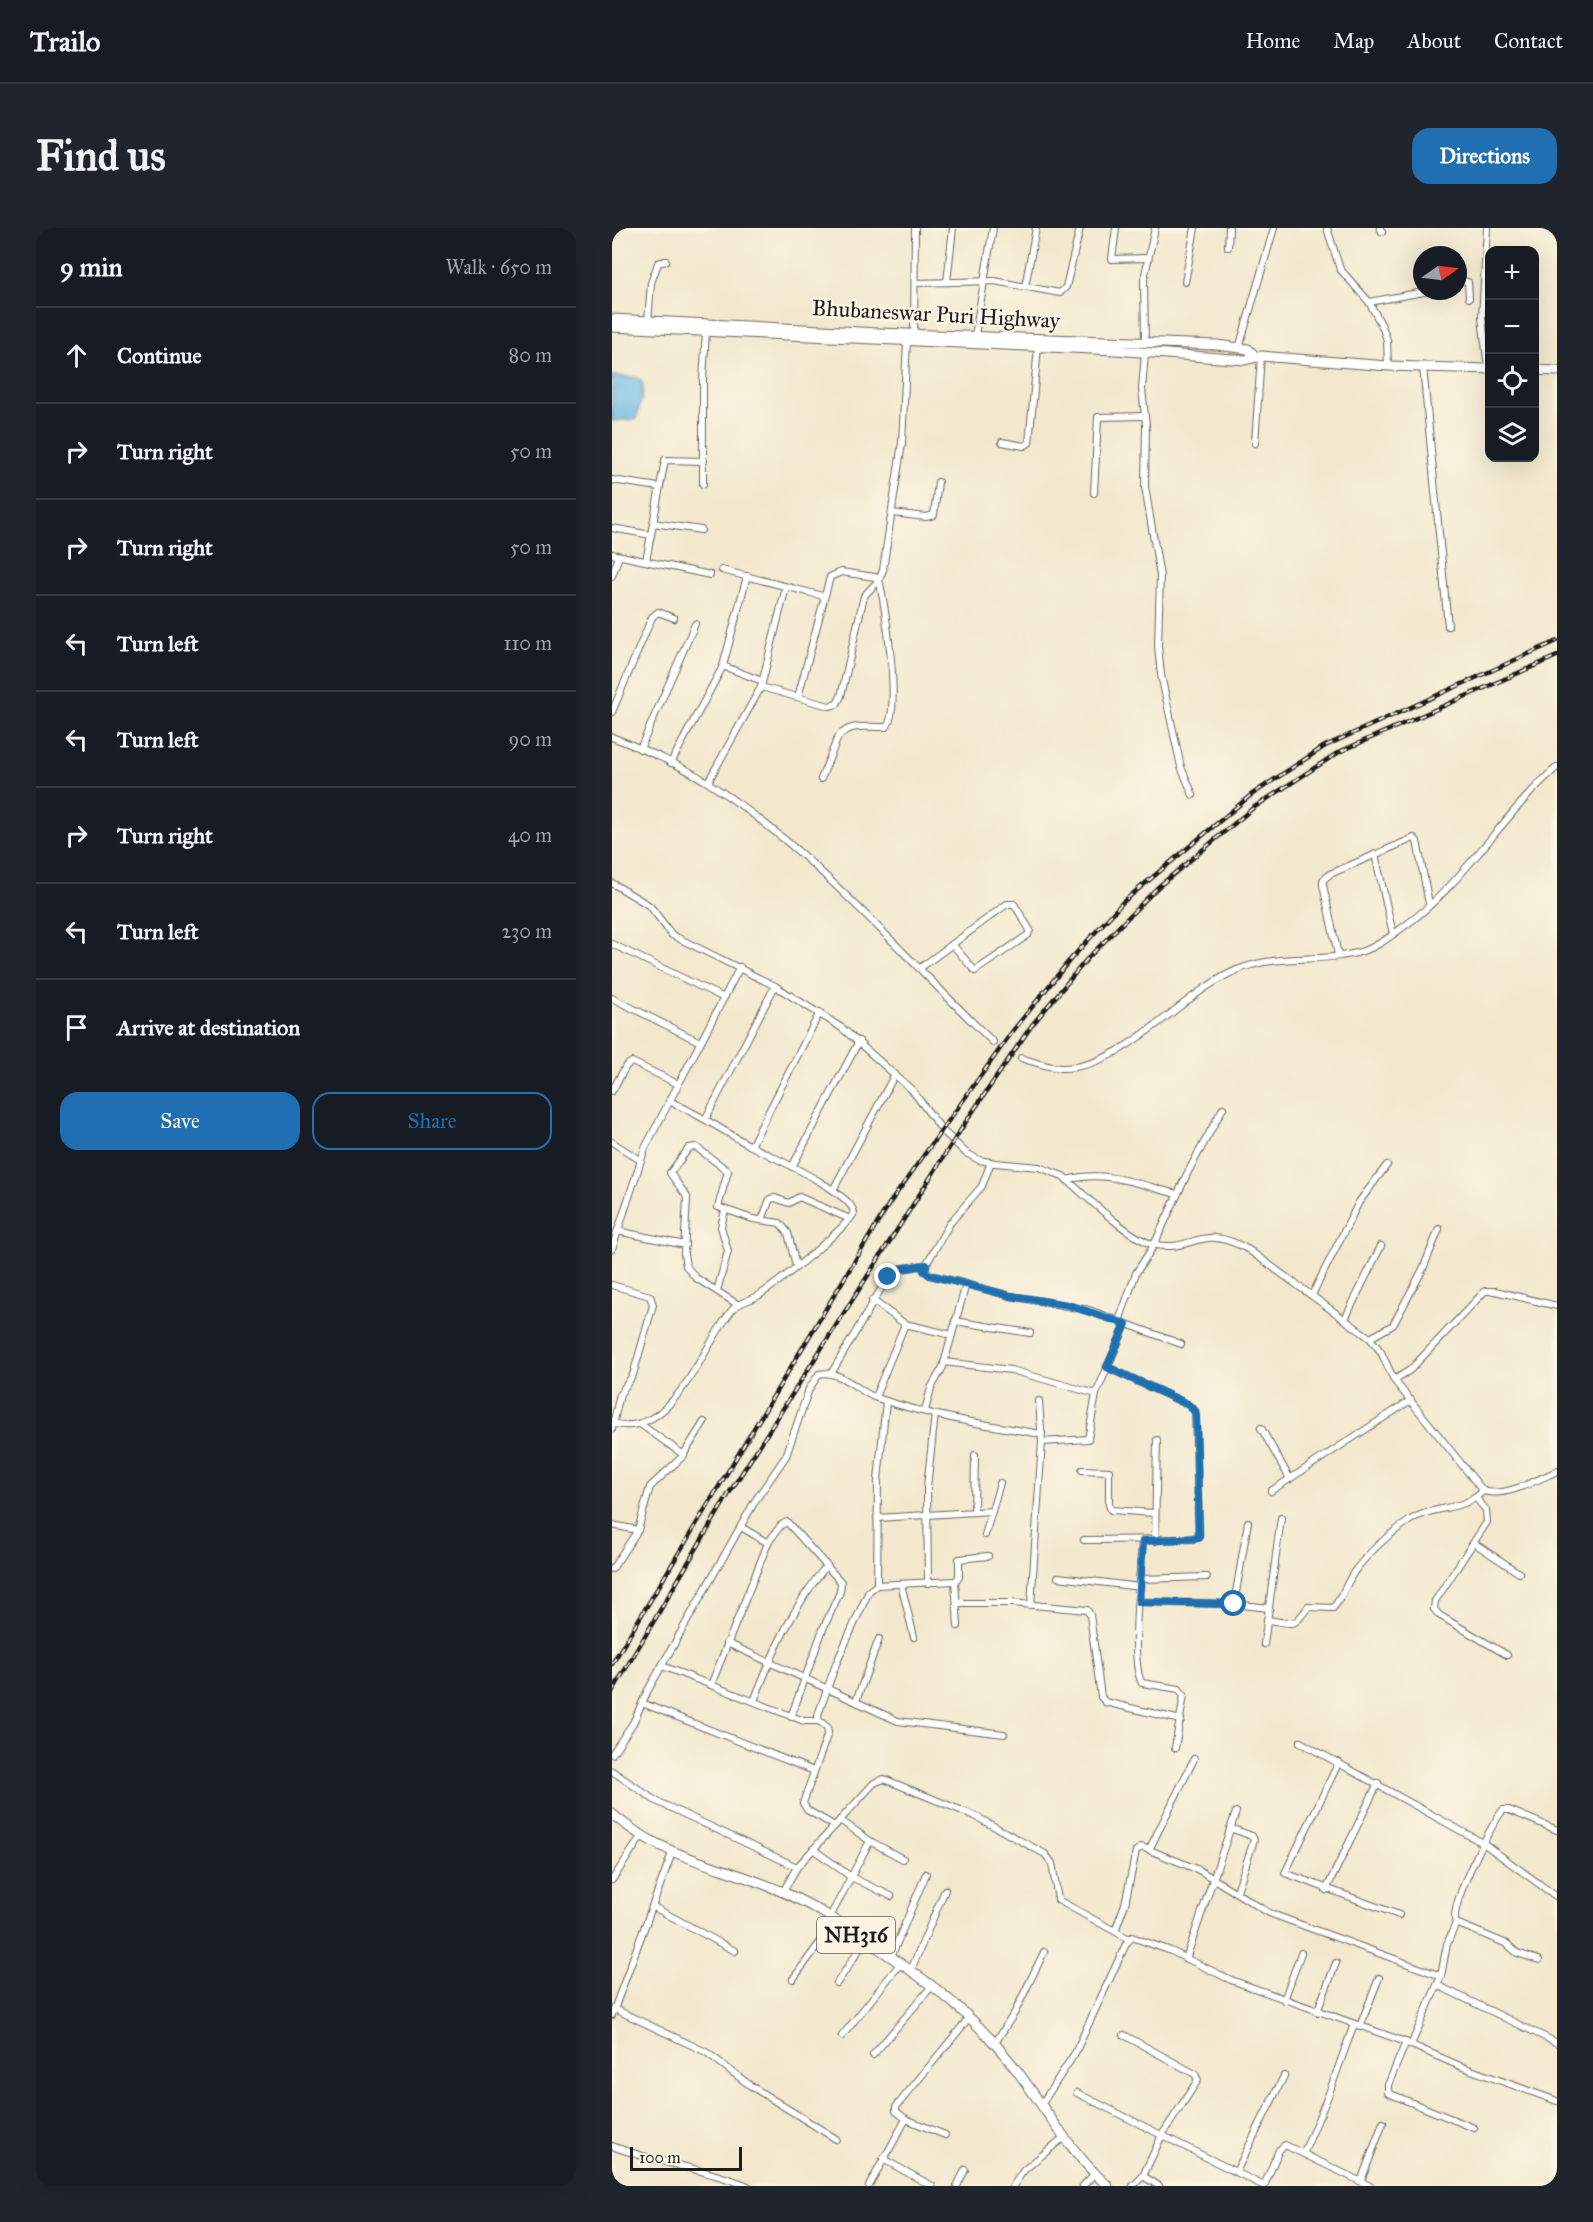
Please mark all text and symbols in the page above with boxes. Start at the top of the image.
text: Trailo [30,24,100,59]
text: Home [1245,28,1300,54]
text: Map [1333,28,1374,54]
text: About [1407,28,1461,54]
text: Contact [1494,28,1563,54]
button: Directions [1412,128,1557,184]
text: Find us [36,130,166,182]
north arrow [1413,246,1467,300]
map controls [1485,246,1539,462]
button: + [1485,246,1539,300]
text: 9 min [60,251,123,283]
text: Walk · 650 m [446,255,552,279]
street label: Bhubaneswar Puri Highway [811,294,1061,334]
button: − [1485,300,1539,354]
icon: ahead [60,339,93,372]
text: Continue [117,342,202,369]
text: 80 m [509,343,552,367]
button: locate [1485,354,1539,408]
button: layers [1485,408,1539,462]
icon: right [60,435,93,468]
text: Turn right [117,438,213,465]
text: 50 m [510,439,552,463]
icon: right [60,531,93,564]
text: Turn right [117,534,213,561]
text: 50 m [510,535,552,559]
icon: left [60,627,93,660]
text: Turn left [117,630,199,657]
text: 110 m [504,631,552,655]
icon: left [60,723,93,756]
text: Turn left [117,726,199,753]
text: 90 m [509,727,552,751]
icon: right [60,819,93,852]
text: Turn right [117,822,213,849]
text: 40 m [508,823,552,847]
icon: left [60,915,93,948]
text: Turn left [117,918,199,945]
text: 230 m [501,919,552,943]
icon: arrive [60,1011,93,1044]
text: Arrive at destination [117,1014,300,1041]
button: Save [60,1092,300,1150]
button: Share [312,1092,552,1150]
route end [874,1263,900,1289]
route start [1220,1590,1246,1616]
road number: NH316 [817,1917,895,1953]
scale bar [630,2144,742,2172]
text: 100 m [639,2148,681,2167]

